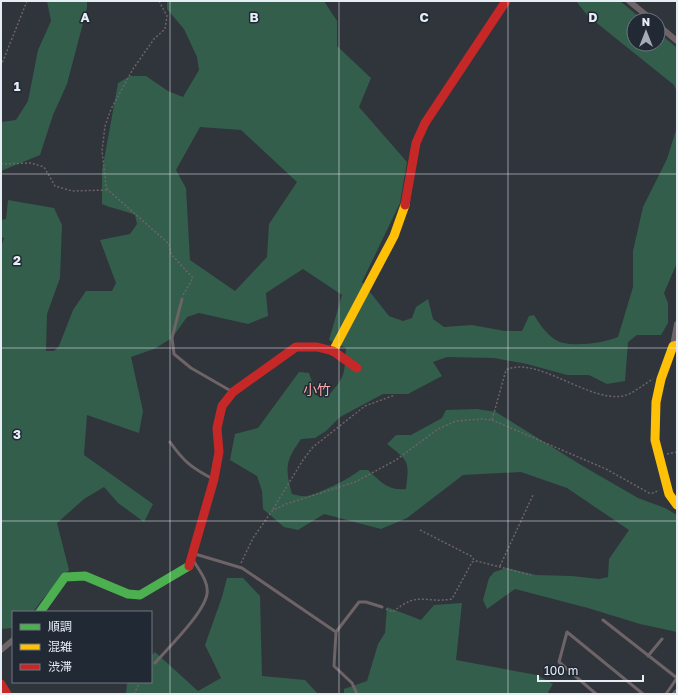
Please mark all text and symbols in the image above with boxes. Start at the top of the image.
text: A [80,9,90,25]
text: B [249,9,259,25]
text: C [419,9,429,25]
text: D [588,9,598,25]
north arrow [626,12,666,52]
text: N [642,15,650,28]
text: 1 [14,78,21,94]
text: 2 [13,252,21,268]
district label: 小竹 [303,381,331,398]
text: 3 [13,426,21,442]
legend [12,611,152,683]
text: 順調 [48,619,72,634]
text: 混雑 [48,639,72,654]
scale bar [538,657,643,683]
text: 渋滞 [48,659,72,674]
text: 100 m [544,663,578,678]

